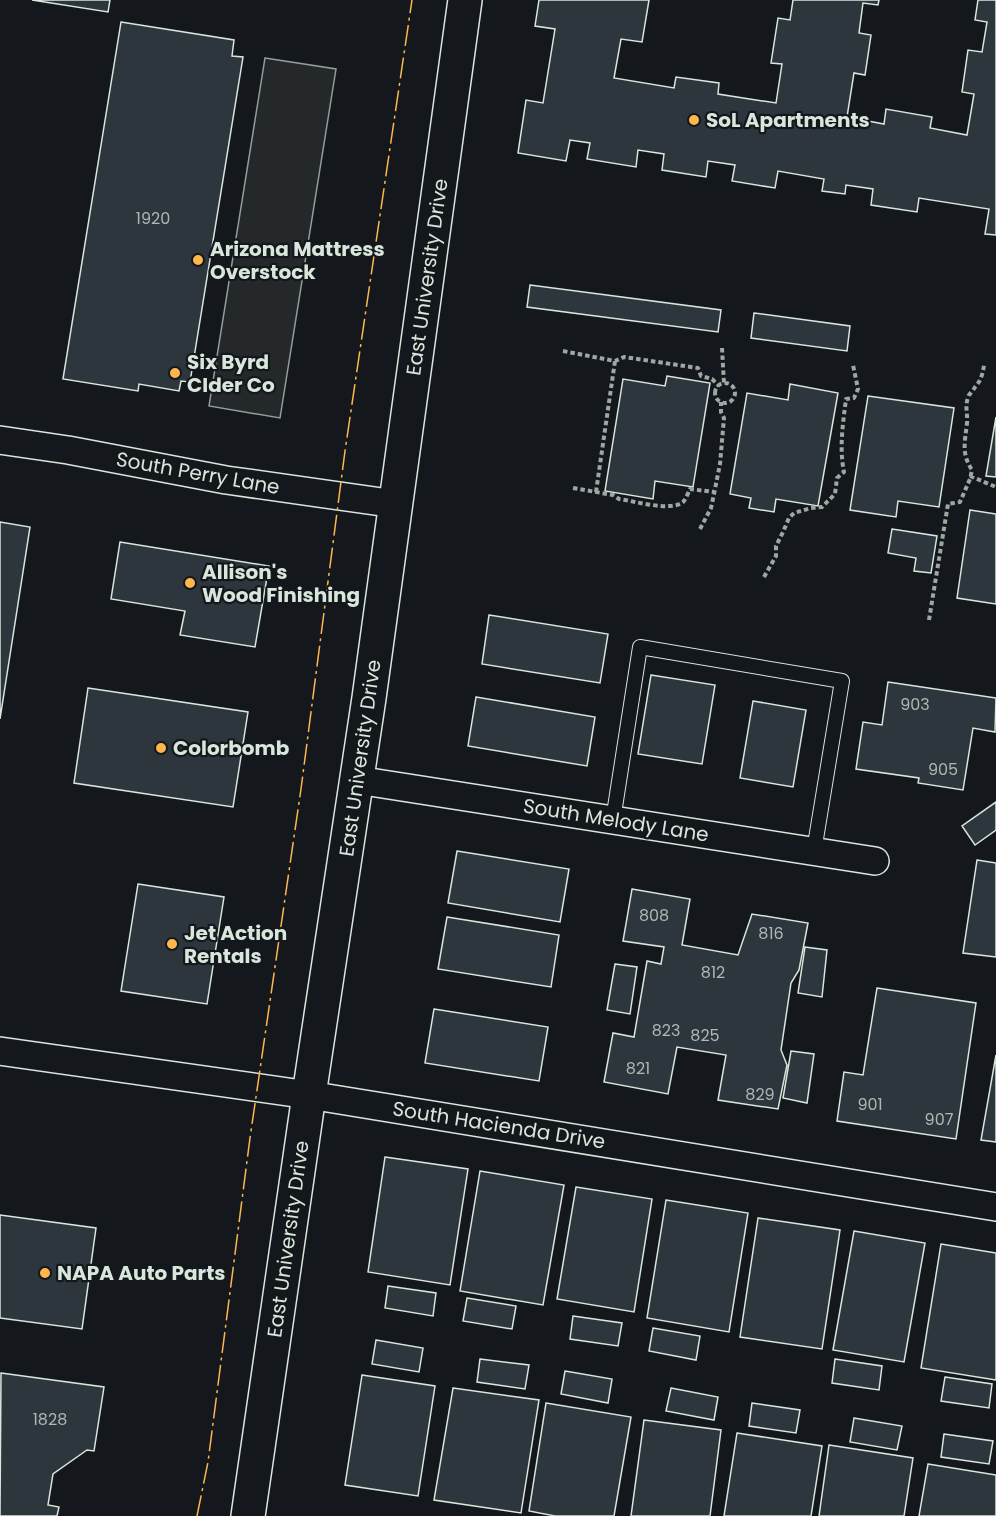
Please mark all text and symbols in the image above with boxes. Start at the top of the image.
place label: SoL Apartments [706,106,870,134]
marker: SoL Apartments [687,113,701,127]
street label: East University Drive [399,177,455,377]
house number: 1920 [136,207,170,230]
place label: Arizona Mattress Overstock [210,235,385,286]
marker: Arizona Mattress Overstock [191,253,205,267]
place label: Six Byrd CIder Co [187,348,275,399]
marker: Six Byrd CIder Co [168,366,182,380]
street label: South Perry Lane [114,445,282,501]
place label: Allison's Wood Finishing [202,558,360,609]
marker: Allison's Wood Finishing [183,576,197,590]
street label: East University Drive [332,658,388,858]
house number: 903 [900,693,930,716]
place label: Colorbomb [173,734,290,762]
marker: Colorbomb [154,741,168,755]
house number: 905 [928,758,958,781]
street label: South Melody Lane [521,791,711,849]
house number: 808 [639,904,669,927]
place label: Jet Action Rentals [184,919,287,970]
house number: 816 [758,922,784,945]
marker: Jet Action Rentals [165,937,179,951]
house number: 812 [701,961,725,984]
house number: 823 [652,1019,680,1042]
house number: 825 [690,1024,720,1047]
house number: 821 [626,1057,650,1080]
house number: 829 [745,1083,775,1106]
house number: 901 [857,1093,883,1116]
street label: South Hacienda Drive [391,1094,607,1156]
house number: 907 [925,1108,954,1131]
street label: East University Drive [260,1139,316,1339]
place label: NAPA Auto Parts [57,1259,225,1287]
marker: NAPA Auto Parts [38,1266,52,1280]
house number: 1828 [33,1408,67,1431]

